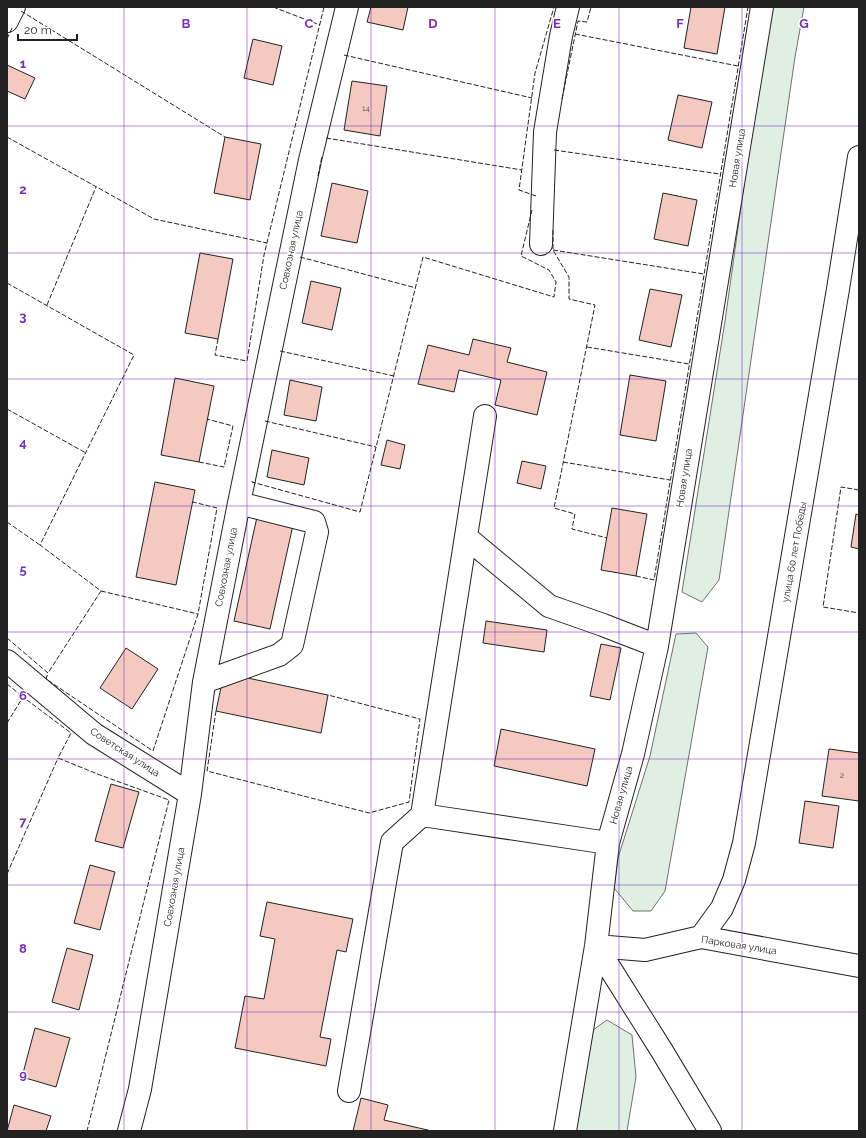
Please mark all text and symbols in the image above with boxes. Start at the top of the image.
scale bar [18,16,77,42]
text: B [182,16,191,31]
text: C [305,16,314,31]
text: D [428,16,438,31]
text: E [553,16,561,31]
text: F [676,16,684,31]
text: G [799,16,809,31]
text: 20 m [24,23,52,37]
text: 1 [20,56,27,71]
house number: 14 [362,103,371,113]
street label: Новая улица [727,128,747,188]
text: 2 [19,182,27,197]
street label: Совхозная улица [277,209,305,291]
text: 3 [19,309,27,324]
text: 4 [19,435,27,450]
street label: Новая улица [674,448,694,508]
street label: улица 60 лет Победы [780,501,808,603]
street label: Совхозная улица [213,526,239,608]
text: 5 [19,562,27,577]
text: 6 [19,688,27,703]
street label: Советская улица [88,725,162,779]
street label: Новая улица [607,765,635,825]
house number: 2 [840,770,844,780]
text: 7 [19,814,27,829]
street label: Совхозная улица [162,846,186,928]
street label: Парковая улица [701,934,777,956]
text: 8 [19,941,27,956]
text: 9 [19,1067,27,1082]

